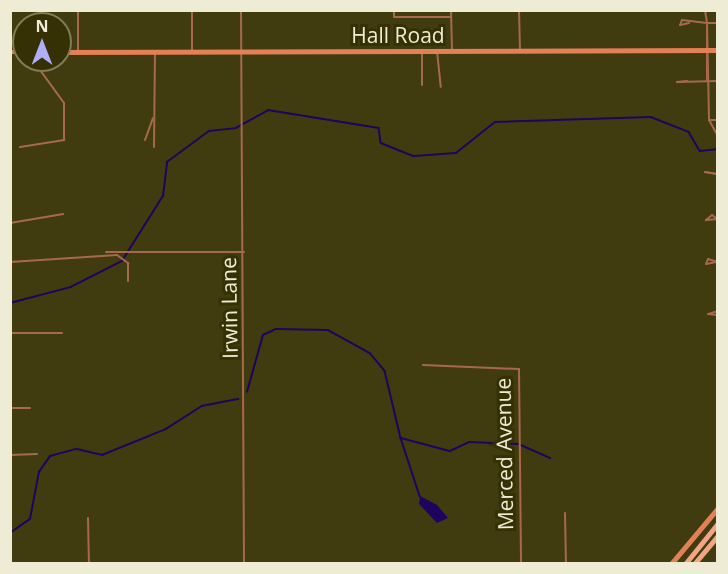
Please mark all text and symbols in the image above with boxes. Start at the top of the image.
north arrow [12,12,72,72]
text: N [35,15,49,37]
street label: Hall Road [351,22,445,48]
street label: Irwin Lane [216,257,242,359]
street label: Merced Avenue [490,378,518,530]

